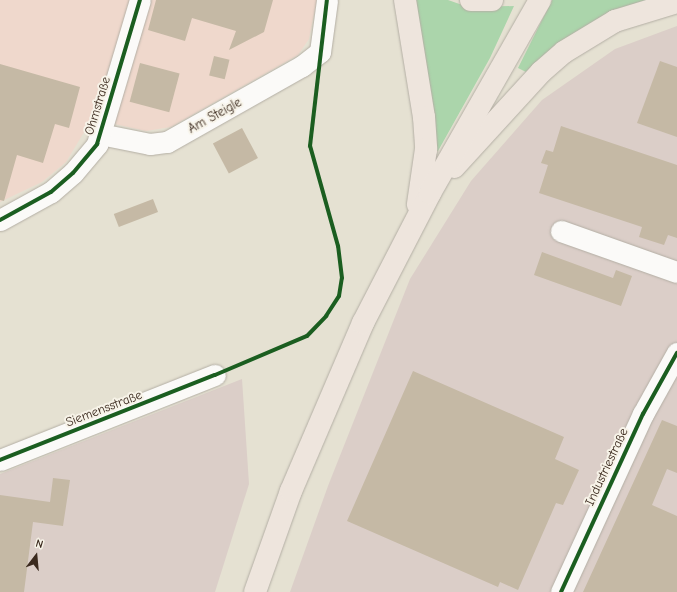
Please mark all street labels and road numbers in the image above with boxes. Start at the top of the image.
street label: Ohmstraße [82,75,114,137]
street label: Am Steigle [185,95,245,137]
street label: Siemensstraße [64,387,144,431]
street label: Industriestraße [582,426,632,508]

